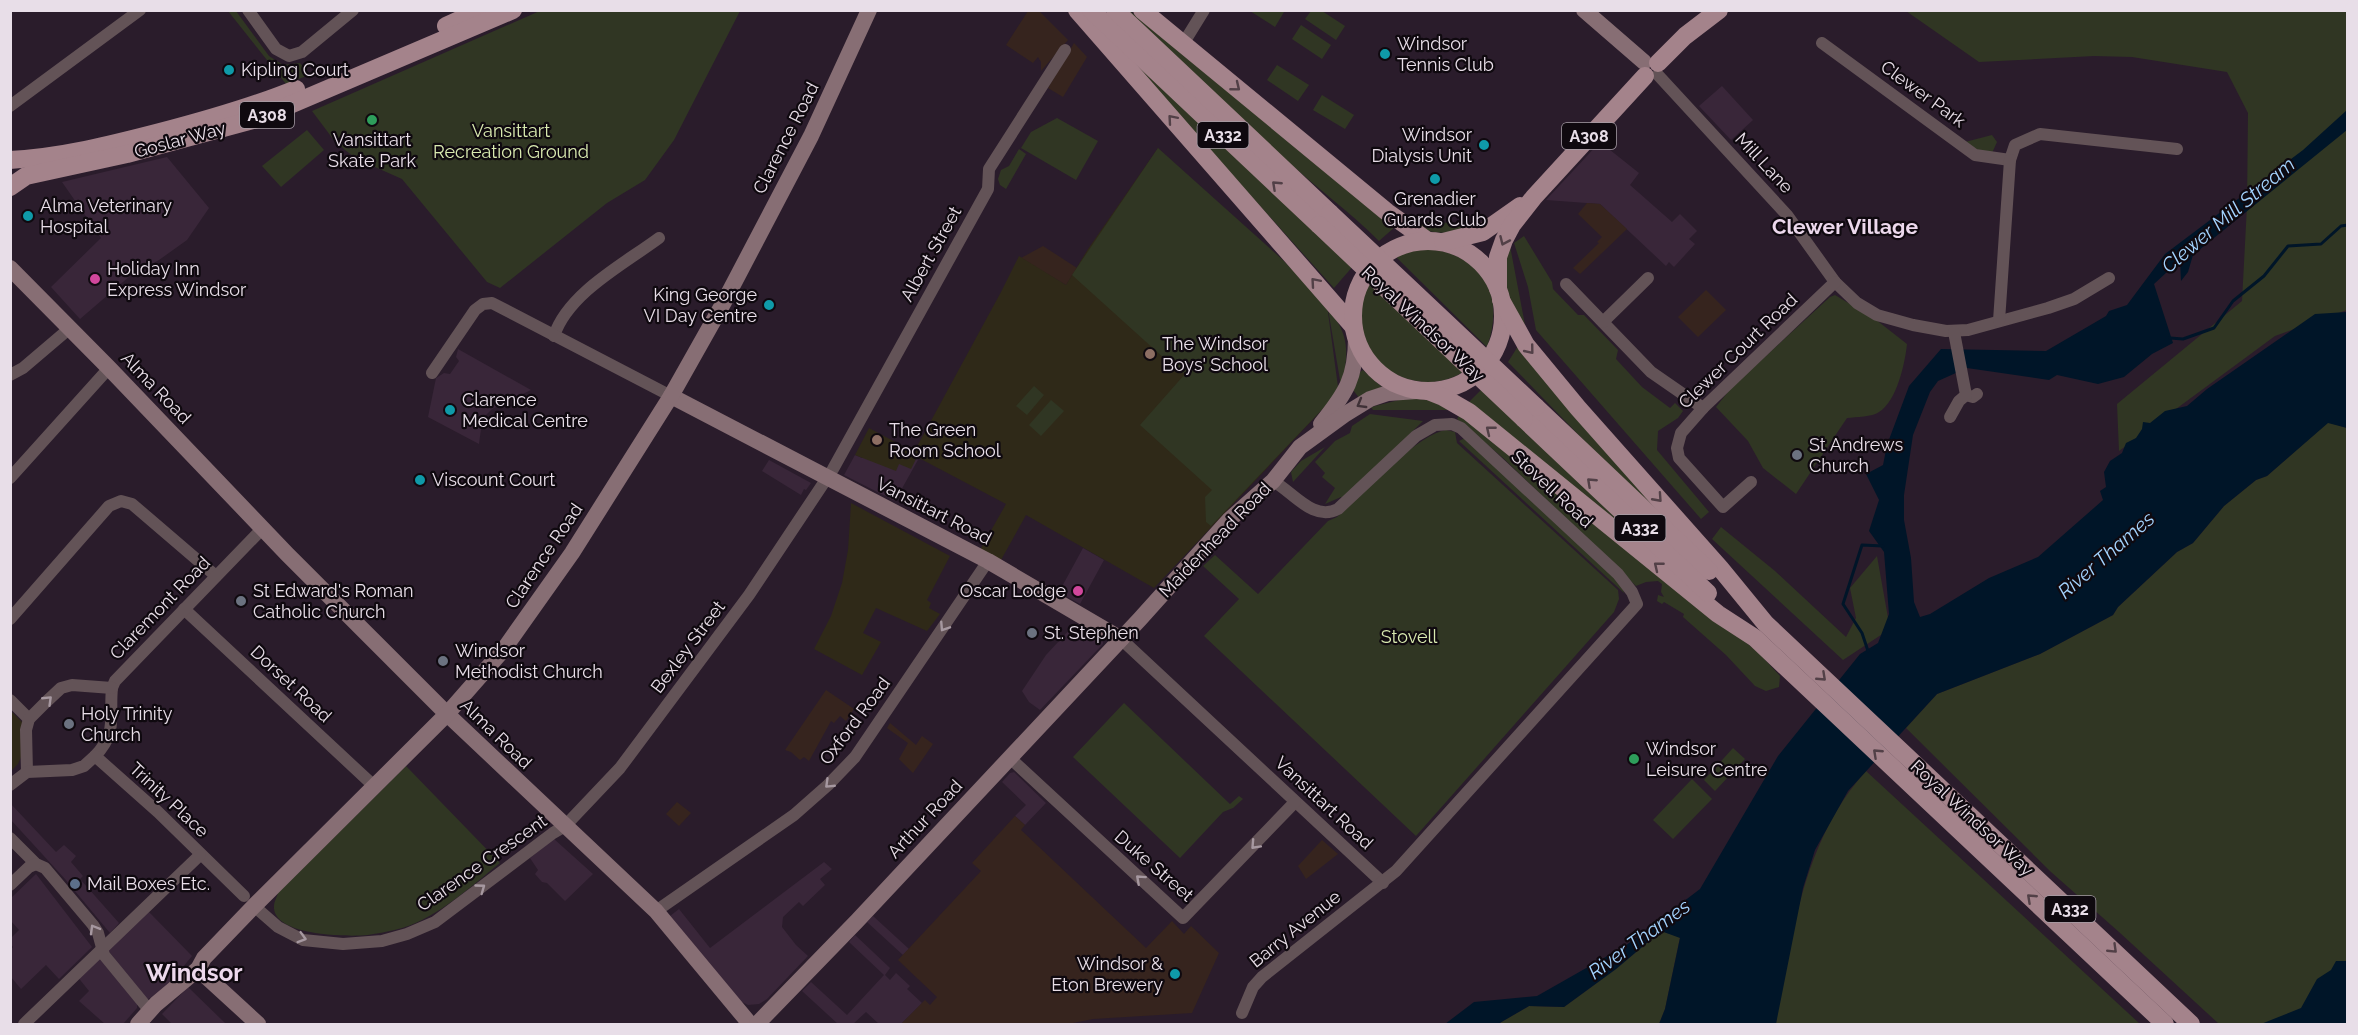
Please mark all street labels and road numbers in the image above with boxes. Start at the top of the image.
street label: Clewer Park [1877,56,1970,132]
street label: Clarence Road [748,79,823,197]
road number: A308 [240,102,294,128]
street label: Goslar Way [132,117,228,162]
road number: A332 [1198,122,1248,148]
road number: A308 [1562,123,1616,149]
street label: Mill Lane [1731,128,1798,198]
street label: Albert Street [896,202,965,305]
street label: Royal Windsor Way [1358,261,1489,386]
street label: Clewer Court Road [1674,289,1801,413]
street label: Alma Road [117,348,196,428]
street label: Stovell Road [1507,446,1597,532]
street label: Vansittart Road [873,473,995,549]
street label: Maidenhead Road [1154,478,1275,601]
street label: Clarence Road [501,499,586,612]
road number: A332 [1614,515,1666,541]
street label: Claremont Road [105,552,214,664]
street label: Bexley Street [646,596,729,697]
street label: Dorset Road [247,641,336,726]
street label: Oxford Road [815,673,894,768]
street label: Alma Road [456,694,536,773]
street label: Vansittart Road [1271,752,1378,853]
street label: Royal Windsor Way [1907,755,2038,880]
street label: Trinity Place [126,758,213,842]
street label: Arthur Road [883,775,966,862]
street label: Clarence Crescent [413,810,551,915]
street label: Duke Street [1111,826,1198,906]
street label: Barry Avenue [1245,885,1345,972]
road number: A332 [2044,896,2096,922]

